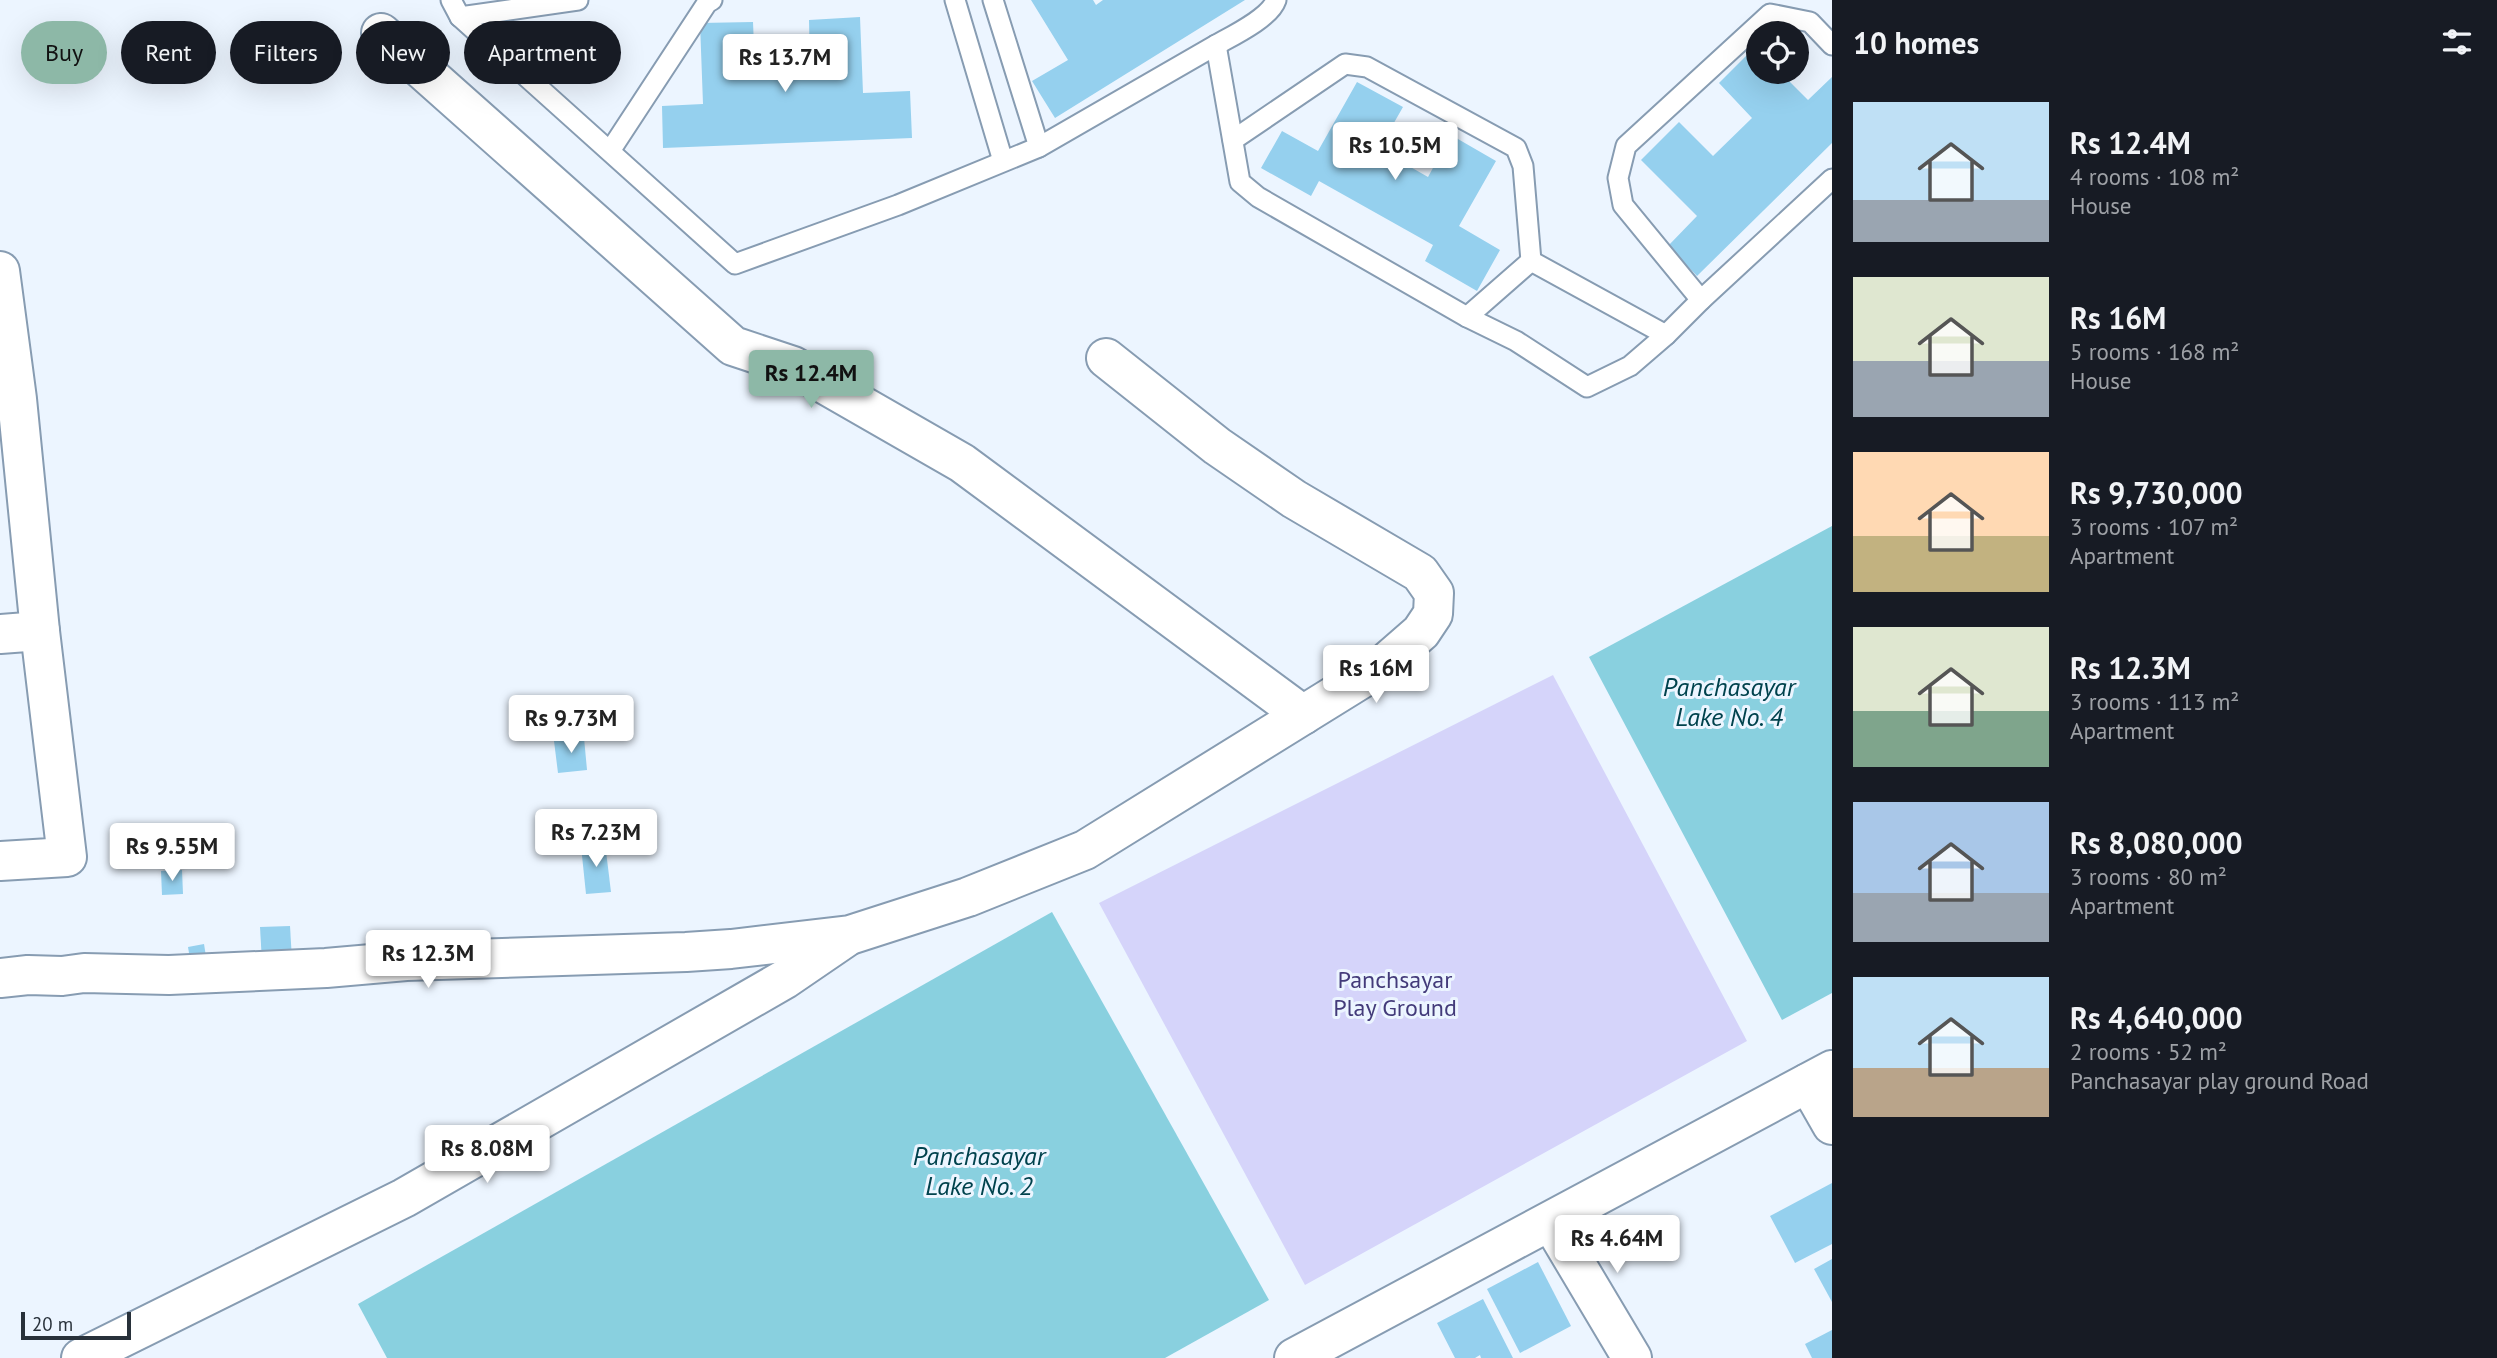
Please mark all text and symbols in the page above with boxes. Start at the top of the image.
chip: Buy [21,21,107,84]
chip: Rent [121,21,216,84]
chip: Filters [230,21,342,84]
chip: New [356,21,450,84]
chip: Apartment [464,21,621,84]
map controls [1746,21,1809,84]
button: locate [1746,21,1809,84]
text: 10 homes [1853,23,1979,62]
icon: filters [2438,23,2476,61]
pin: Rs 13.7M [713,34,857,94]
text: Rs 13.7M [739,42,831,71]
pin: Rs 10.5M [1323,122,1467,182]
text: Rs 12.4M [2070,123,2191,162]
text: Rs 10.5M [1349,130,1441,159]
icon: home [1909,130,1993,214]
text: 4 rooms · 108 m² [2070,162,2239,191]
text: House [2070,191,2132,220]
text: Rs 16M [2070,298,2166,337]
icon: home [1909,305,1993,389]
text: 5 rooms · 168 m² [2070,337,2239,366]
pin: Rs 12.4M [739,350,883,410]
text: Rs 12.4M [765,358,857,387]
text: House [2070,366,2132,395]
text: Rs 9,730,000 [2070,473,2243,512]
icon: home [1909,480,1993,564]
text: 3 rooms · 107 m² [2070,512,2238,541]
text: Apartment [2070,541,2174,570]
pin: Rs 16M [1319,646,1433,705]
text: Rs 12.3M [2070,648,2191,687]
text: Rs 16M [1339,653,1413,682]
icon: home [1909,655,1993,739]
water label: Panchasayar Lake No. 4 [1663,670,1797,733]
text: 3 rooms · 113 m² [2070,687,2239,716]
pin: Rs 9.73M [499,696,643,755]
text: Rs 9.73M [525,703,617,732]
text: Apartment [2070,716,2174,745]
pin: Rs 7.23M [524,810,668,869]
text: Rs 7.23M [551,817,641,846]
text: Rs 8,080,000 [2070,823,2243,862]
pin: Rs 9.55M [100,824,244,883]
icon: home [1909,830,1993,914]
text: Rs 9.55M [126,831,218,860]
text: 3 rooms · 80 m² [2070,862,2227,891]
text: Apartment [2070,891,2174,920]
pin: Rs 12.3M [356,930,500,990]
text: Rs 12.3M [382,938,474,967]
park label: Panchsayar Play Ground [1333,964,1457,1023]
text: Rs 4,640,000 [2070,998,2243,1037]
icon: home [1909,1005,1993,1089]
text: 2 rooms · 52 m² [2070,1037,2227,1066]
text: Panchasayar play ground Road [2070,1066,2369,1095]
pin: Rs 8.08M [415,1126,559,1185]
text: Rs 8.08M [441,1133,533,1162]
water label: Panchasayar Lake No. 2 [913,1139,1047,1202]
pin: Rs 4.64M [1545,1216,1689,1275]
text: Rs 4.64M [1571,1223,1663,1252]
scale bar [21,1309,131,1341]
text: 20 m [32,1312,73,1336]

